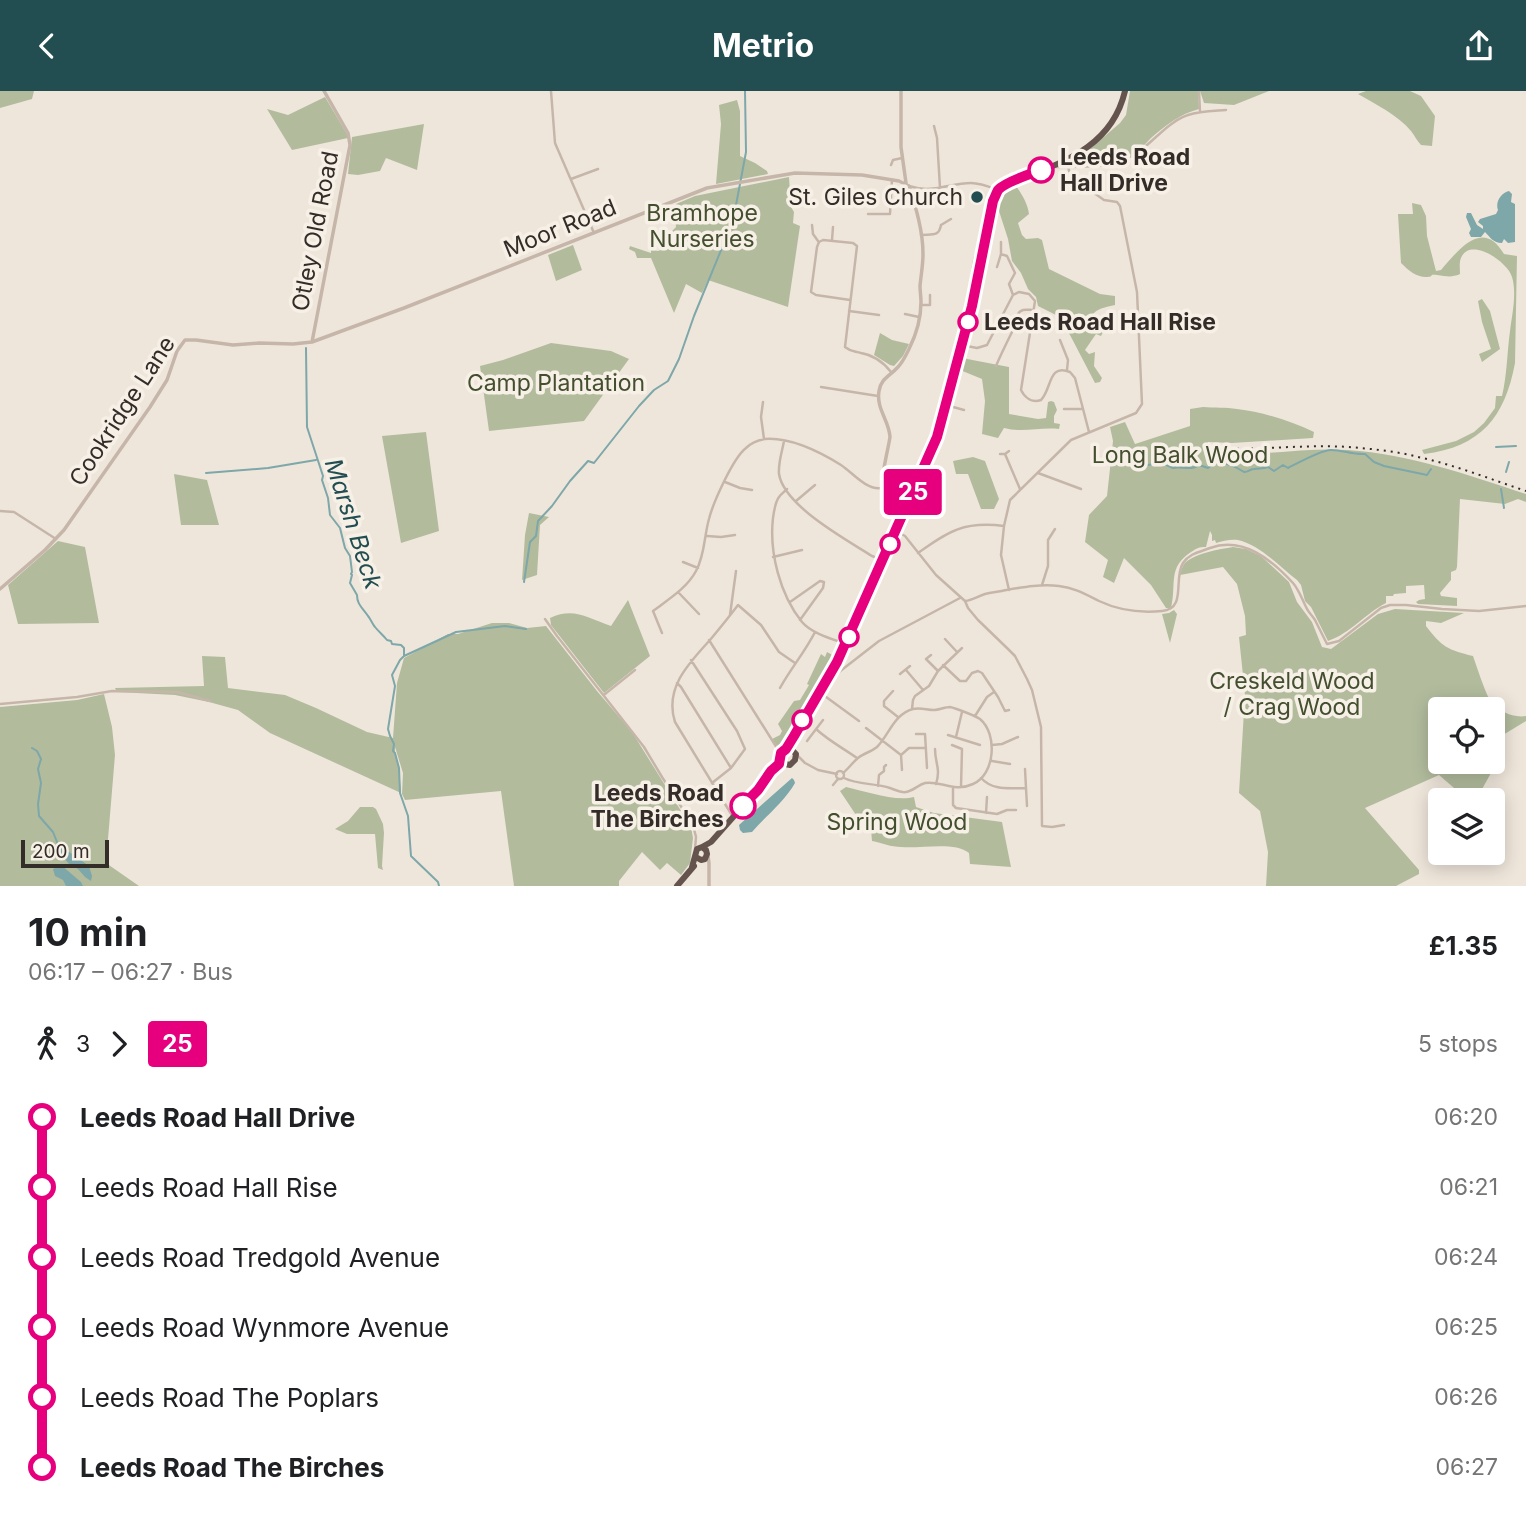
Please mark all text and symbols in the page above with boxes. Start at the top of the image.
text: Metrio [712,26,814,65]
icon: back [28,27,66,65]
icon: share [1460,27,1498,65]
place label: Leeds Road Hall Drive [1060,143,1190,197]
street label: Otley Old Road [286,149,344,313]
marker: Leeds Road Hall Drive [1028,157,1054,183]
place label: St. Giles Church [788,183,963,211]
marker: St. Giles Church [969,189,985,205]
street label: Moor Road [500,193,620,263]
park label: Bramhope Nurseries [646,199,758,253]
place label: Leeds Road Hall Rise [984,308,1216,336]
marker: Leeds Road Hall Rise [958,312,978,332]
street label: Cookridge Lane [63,331,181,491]
park label: Camp Plantation [467,369,645,397]
park label: Long Balk Wood [1092,441,1268,469]
water label: Marsh Beck [319,455,388,594]
line badge: 25 [881,469,944,515]
text: 25 [898,477,928,506]
unlabelled marker [880,534,900,554]
unlabelled marker [839,627,859,647]
park label: Creskeld Wood / Crag Wood [1209,667,1375,721]
map controls [1428,697,1505,865]
button: locate [1428,697,1505,774]
unlabelled marker [792,710,812,730]
place label: Leeds Road The Birches [590,779,724,833]
button: layers [1428,788,1505,865]
marker: Leeds Road The Birches [730,793,756,819]
park label: Spring Wood [827,808,967,836]
scale bar [21,837,108,869]
text: 200 m [32,840,90,863]
text: 10 min [28,909,148,955]
text: £1.35 [1429,930,1498,961]
text: 06:17 – 06:27 · Bus [28,958,233,986]
icon: walk [28,1025,66,1063]
icon: forward [100,1025,138,1063]
text: 25 [162,1029,193,1058]
text: 3 [76,1030,90,1058]
text: 5 stops [1418,1030,1498,1058]
text: Leeds Road Hall Drive [80,1102,355,1133]
text: 06:20 [1434,1103,1498,1131]
text: Leeds Road Hall Rise [80,1172,338,1203]
text: 06:21 [1439,1173,1498,1201]
text: Leeds Road Tredgold Avenue [80,1242,440,1273]
text: 06:24 [1434,1243,1498,1271]
text: Leeds Road Wynmore Avenue [80,1312,449,1343]
text: 06:25 [1435,1313,1498,1341]
text: Leeds Road The Poplars [80,1382,379,1413]
text: 06:26 [1434,1383,1498,1411]
text: Leeds Road The Birches [80,1452,384,1483]
text: 06:27 [1436,1453,1498,1481]

